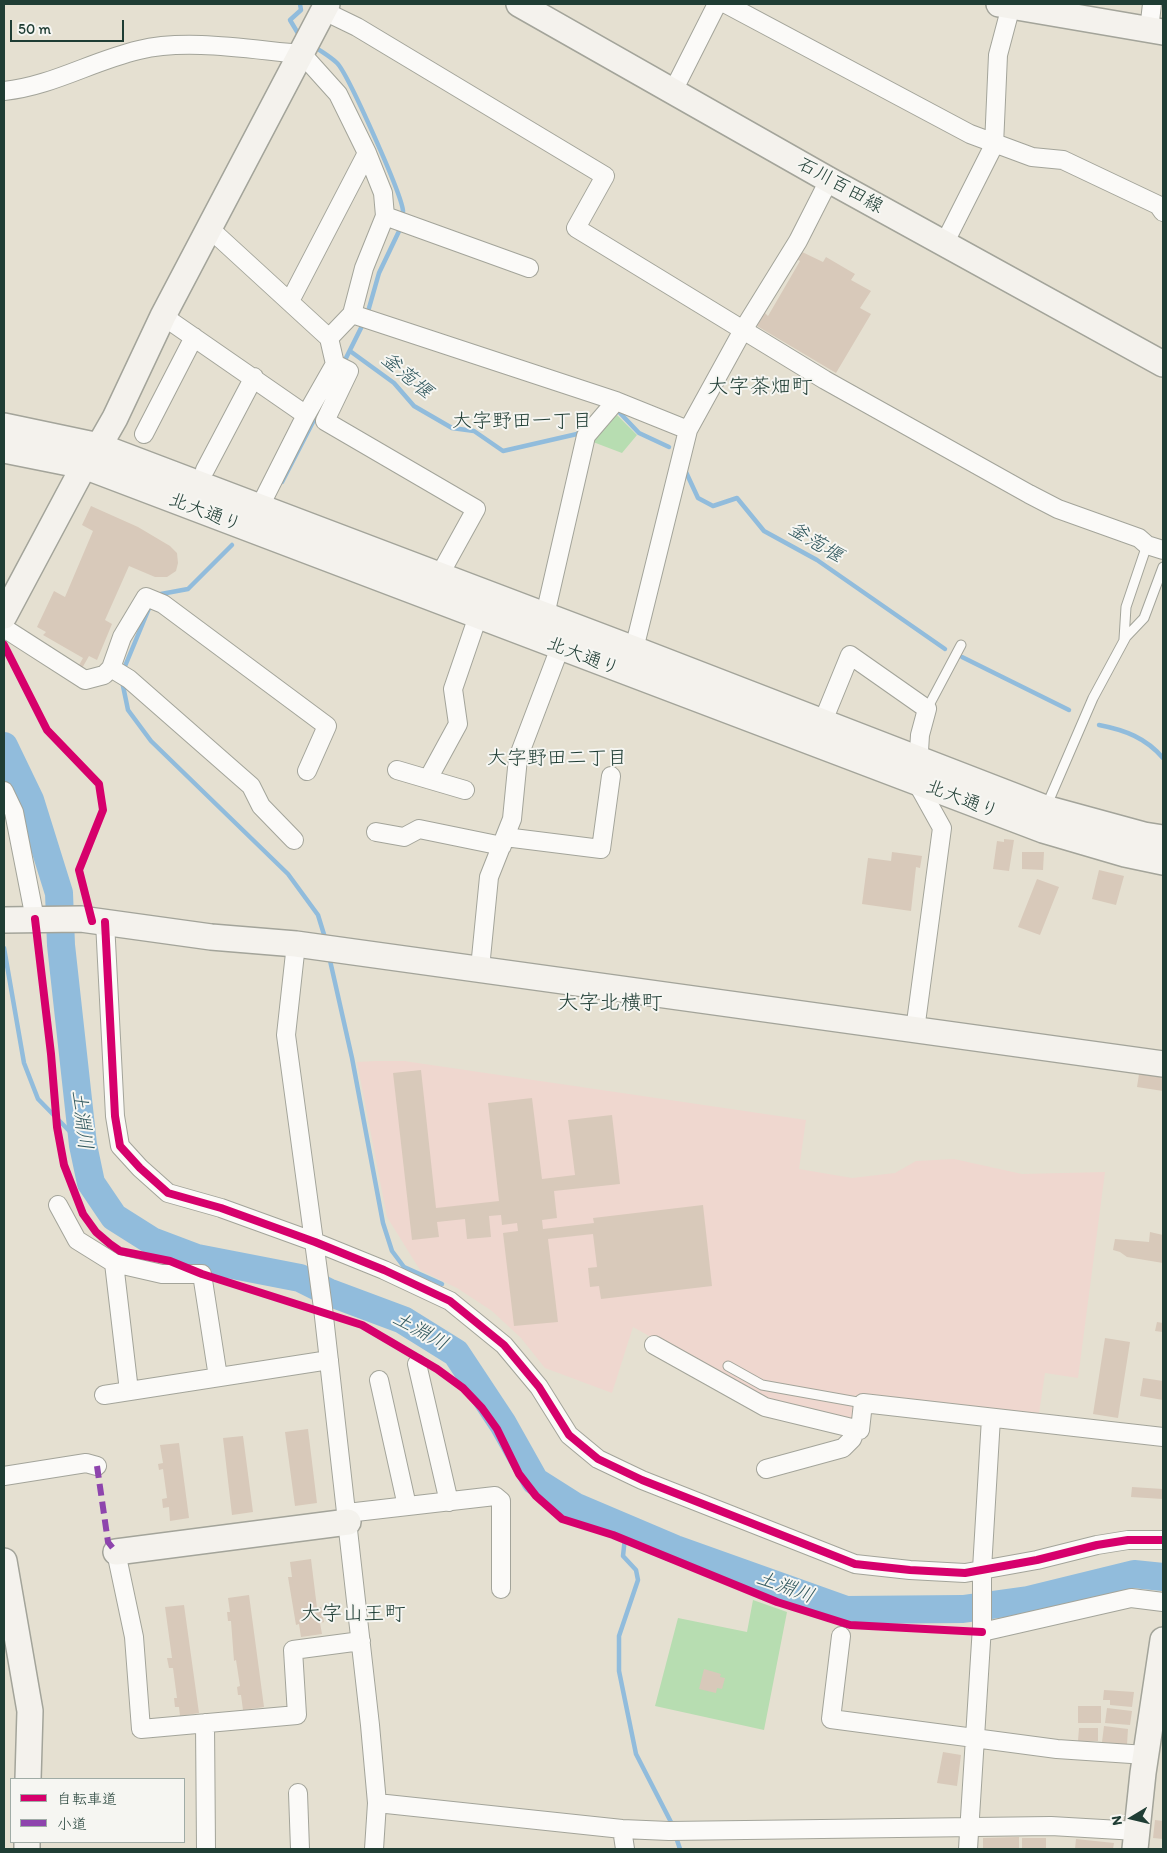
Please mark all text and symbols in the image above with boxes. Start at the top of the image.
scale bar [12,10,126,42]
text: 50 m [18,20,51,38]
street label: 石川百田線 [793,153,887,219]
water label: 釜萢堰 [375,348,437,404]
district label: 大字茶畑町 [708,375,812,401]
district label: 大字野田一丁目 [452,410,592,434]
street label: 北大通り [165,489,245,537]
water label: 釜萢堰 [783,517,847,569]
street label: 北大通り [543,633,623,681]
district label: 大字野田二丁目 [487,747,627,771]
street label: 北大通り [922,776,1002,824]
district label: 大字北横町 [558,991,662,1017]
water label: 土淵川 [65,1089,97,1151]
water label: 土淵川 [388,1307,452,1357]
water label: 土淵川 [753,1566,817,1610]
district label: 大字山王町 [301,1602,405,1628]
legend [10,1778,185,1843]
text: 自転車道 [57,1790,117,1808]
north arrow [1107,1793,1157,1843]
text: N [1108,1814,1126,1826]
text: 小道 [57,1815,87,1833]

